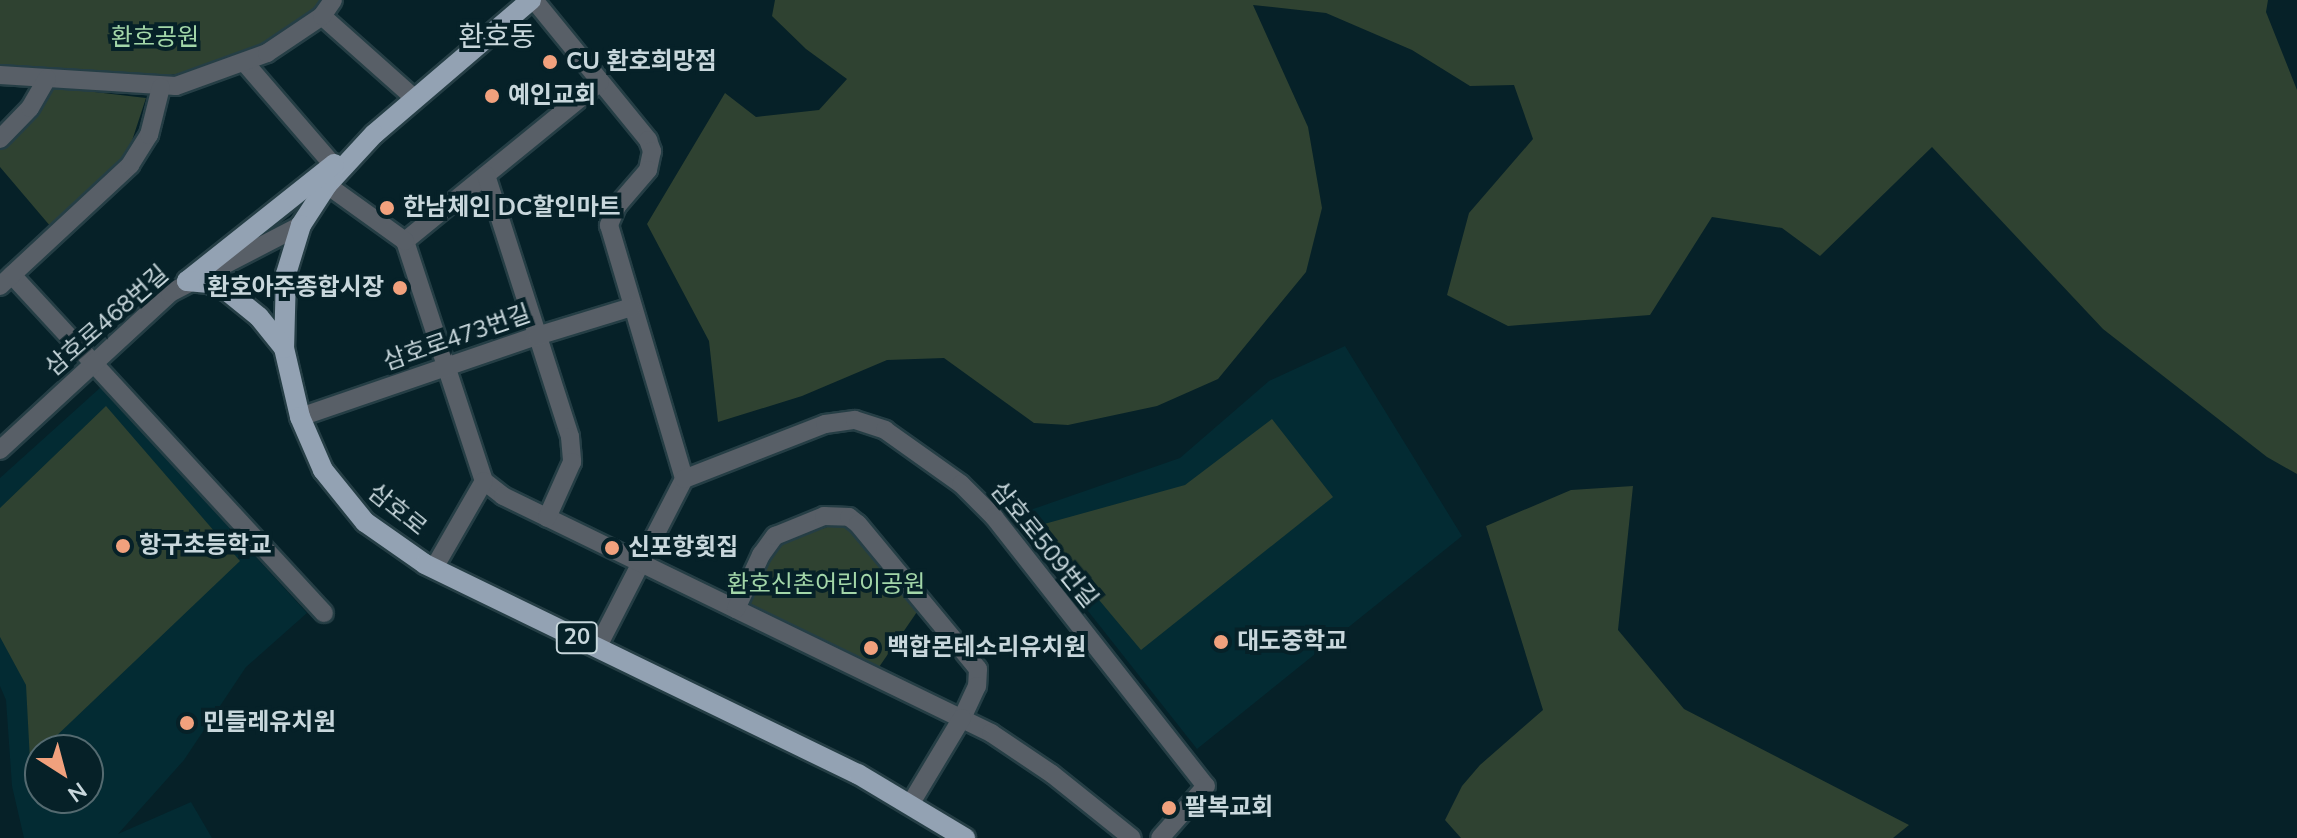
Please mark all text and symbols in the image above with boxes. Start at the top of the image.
district label: 환호동 [458,20,536,54]
park label: 환호공원 [111,24,199,52]
place label: CU 환호희망점 [566,48,717,76]
marker: CU 환호희망점 [541,53,559,71]
place label: 예인교회 [508,82,596,110]
marker: 예인교회 [483,87,501,105]
place label: 한남체인 DC할인마트 [403,194,621,222]
marker: 한남체인 DC할인마트 [378,199,396,217]
street label: 삼호로468번길 [40,260,174,382]
place label: 환호아주종합시장 [207,274,384,302]
marker: 환호아주종합시장 [391,279,409,297]
street label: 삼호로473번길 [380,299,534,377]
street label: 삼호로509번길 [984,476,1104,614]
street label: 삼호로 [362,478,432,542]
place label: 항구초등학교 [139,532,271,560]
place label: 신포항횟집 [628,534,738,562]
marker: 항구초등학교 [114,537,132,555]
marker: 신포항횟집 [603,539,621,557]
park label: 환호신촌어린이공원 [727,571,925,599]
road number: 20 [555,620,599,656]
place label: 대도중학교 [1237,628,1347,656]
marker: 대도중학교 [1212,633,1230,651]
place label: 백합몬테소리유치원 [887,634,1086,662]
marker: 백합몬테소리유치원 [862,639,880,657]
place label: 민들레유치원 [203,709,335,737]
marker: 민들레유치원 [178,714,196,732]
north arrow [24,734,104,814]
text: N [61,775,92,809]
place label: 팔복교회 [1185,794,1273,822]
marker: 팔복교회 [1160,799,1178,817]

